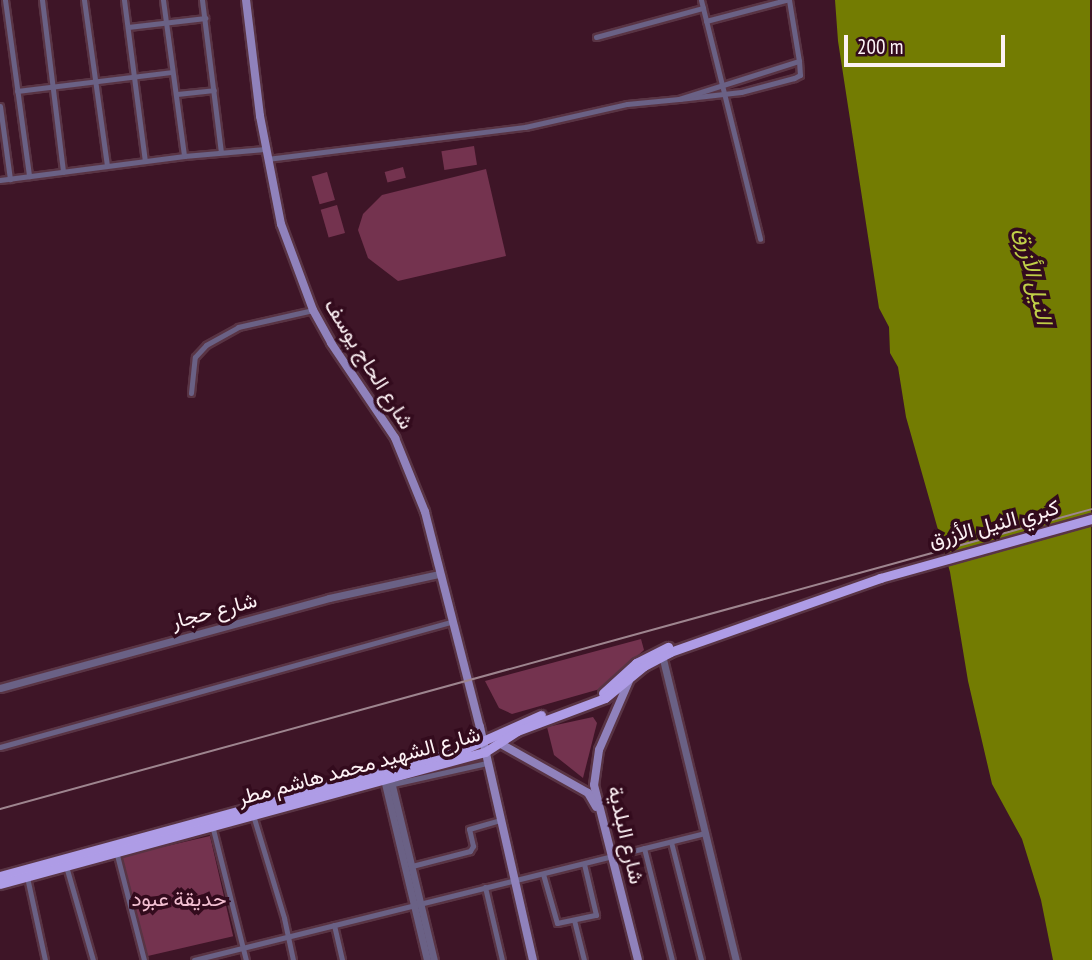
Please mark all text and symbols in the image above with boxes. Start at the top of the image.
scale bar [847,21,1008,65]
text: 200 m [857,33,903,60]
water label: النيل الأزرق [1010,225,1058,327]
street label: شارع الحاج يوسف [319,294,419,434]
street label: كبري النيل الأزرق [926,495,1062,553]
street label: شارع حجار [168,587,260,635]
street label: شارع الشهيد محمد هاشم مطر [235,721,483,811]
street label: شارع البلدية [602,783,650,887]
park label: حديقة عبود [131,886,227,912]

